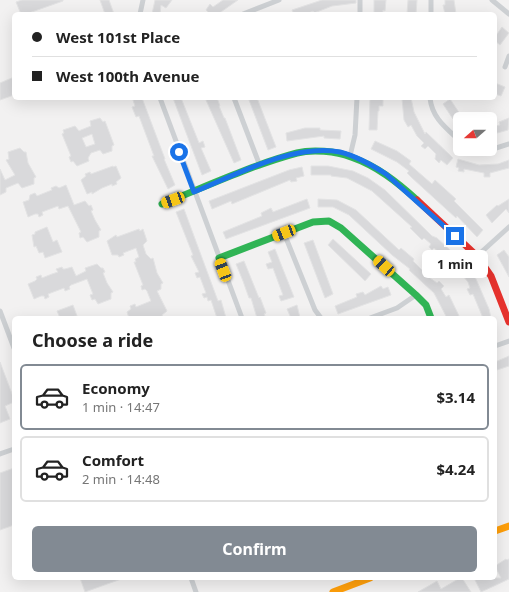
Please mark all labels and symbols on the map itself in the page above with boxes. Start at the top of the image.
north arrow [453,112,497,156]
route start [170,143,188,161]
car [160,190,186,210]
car [271,223,297,243]
route end [446,227,464,245]
callout: 1 min [422,250,488,278]
car [371,254,397,278]
car [213,257,233,283]

